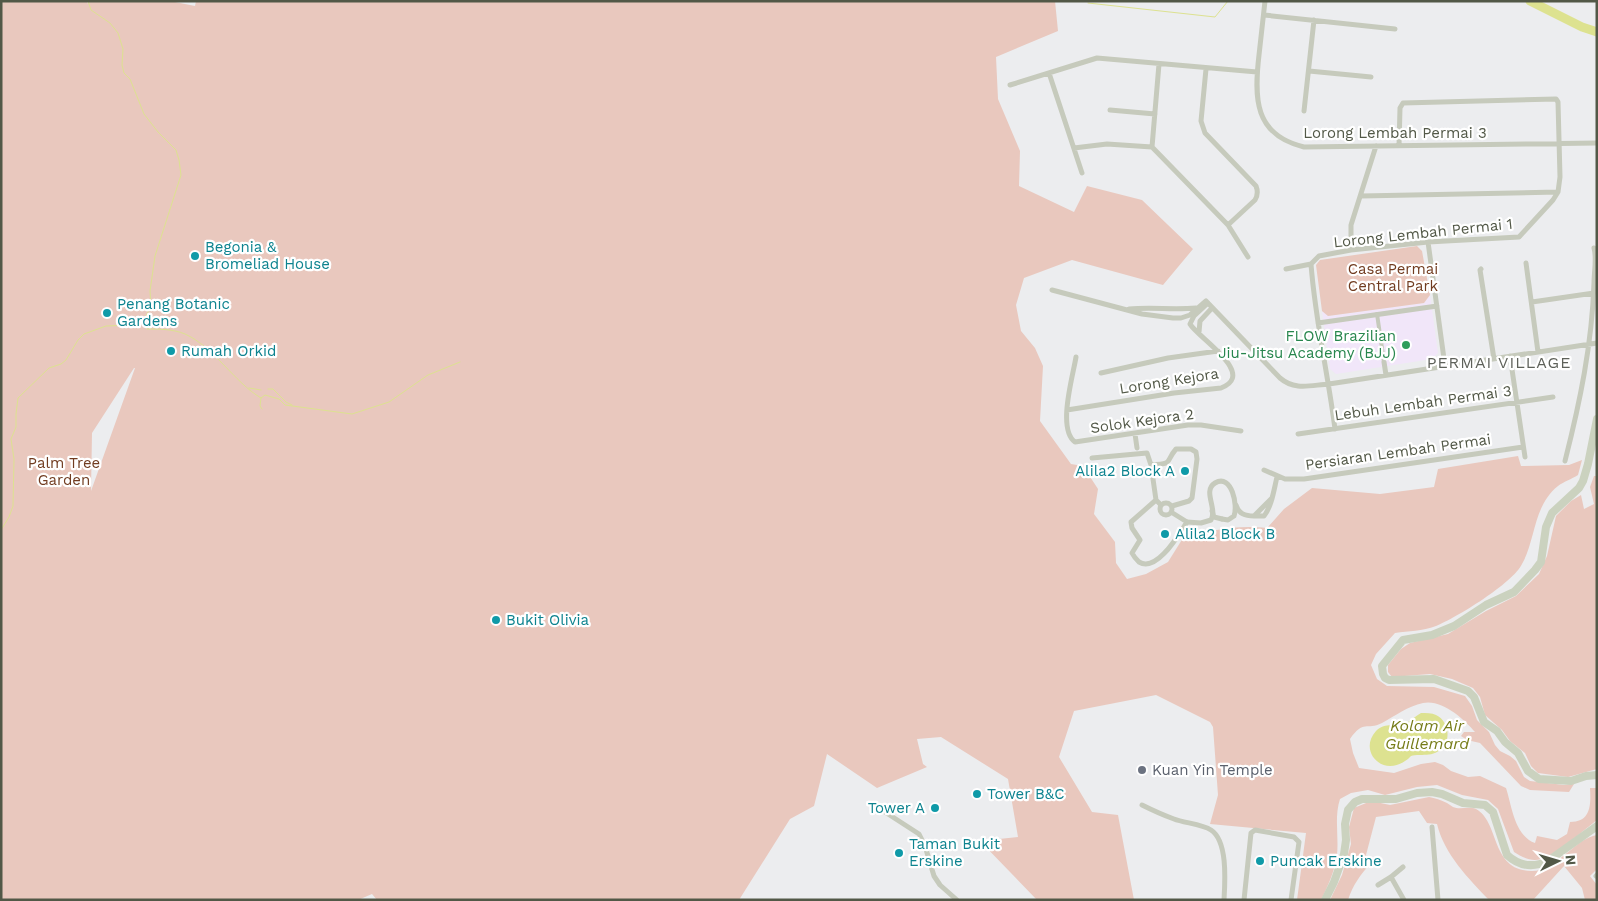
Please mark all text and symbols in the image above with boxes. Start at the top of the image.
street label: Lorong Lembah Permai 3 [1303,124,1487,142]
street label: Lorong Lembah Permai 1 [1332,215,1514,251]
place label: Begonia & Bromeliad House [205,238,330,273]
marker: Begonia & Bromeliad House [189,250,201,262]
park label: Casa Permai Central Park [1348,260,1439,295]
place label: Penang Botanic Gardens [117,295,230,330]
marker: Penang Botanic Gardens [101,307,113,319]
place label: FLOW Brazilian Jiu-Jitsu Academy (BJJ) [1218,327,1396,362]
marker: FLOW Brazilian Jiu-Jitsu Academy (BJJ) [1400,339,1412,351]
place label: Rumah Orkid [181,342,276,360]
marker: Rumah Orkid [165,345,177,357]
district label: PERMAI VILLAGE [1427,353,1571,372]
street label: Lorong Kejora [1118,364,1220,398]
street label: Lebuh Lembah Permai 3 [1333,382,1513,424]
street label: Solok Kejora 2 [1089,405,1195,437]
street label: Persiaran Lembah Permai [1304,430,1492,474]
park label: Palm Tree Garden [28,454,100,489]
place label: Alila2 Block A [1075,462,1175,480]
marker: Alila2 Block A [1179,465,1191,477]
place label: Alila2 Block B [1175,525,1275,543]
marker: Alila2 Block B [1159,528,1171,540]
place label: Bukit Olivia [506,611,590,629]
marker: Bukit Olivia [490,614,502,626]
water label: Kolam Air Guillemard [1385,716,1470,753]
place label: Kuan Yin Temple [1152,761,1273,779]
marker: Kuan Yin Temple [1136,764,1148,776]
place label: Tower B&C [987,785,1064,803]
marker: Tower B&C [971,788,983,800]
place label: Tower A [868,799,925,817]
marker: Tower A [929,802,941,814]
place label: Taman Bukit Erskine [909,835,1001,870]
north arrow [1533,836,1583,886]
marker: Taman Bukit Erskine [893,847,905,859]
place label: Puncak Erskine [1270,852,1382,870]
text: N [1563,854,1579,866]
marker: Puncak Erskine [1254,855,1266,867]

